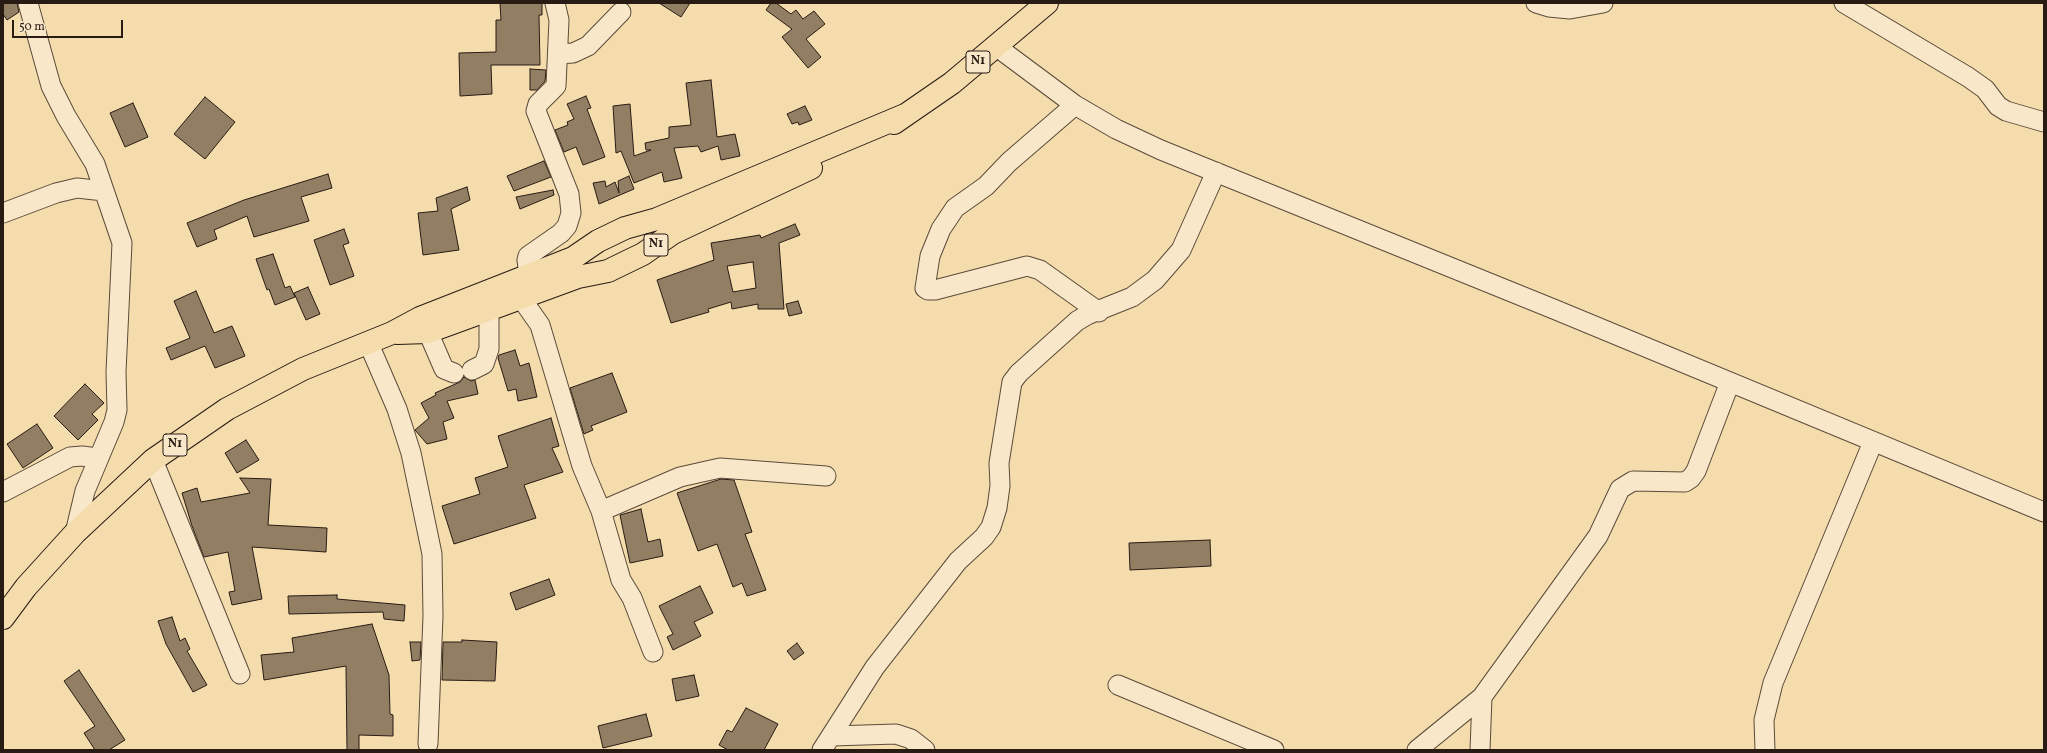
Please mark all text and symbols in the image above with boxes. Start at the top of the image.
scale bar [14,12,125,38]
text: 50 m [19,19,45,35]
road number: N1 [966,51,990,73]
road number: N1 [644,234,668,256]
road number: N1 [163,434,187,456]

